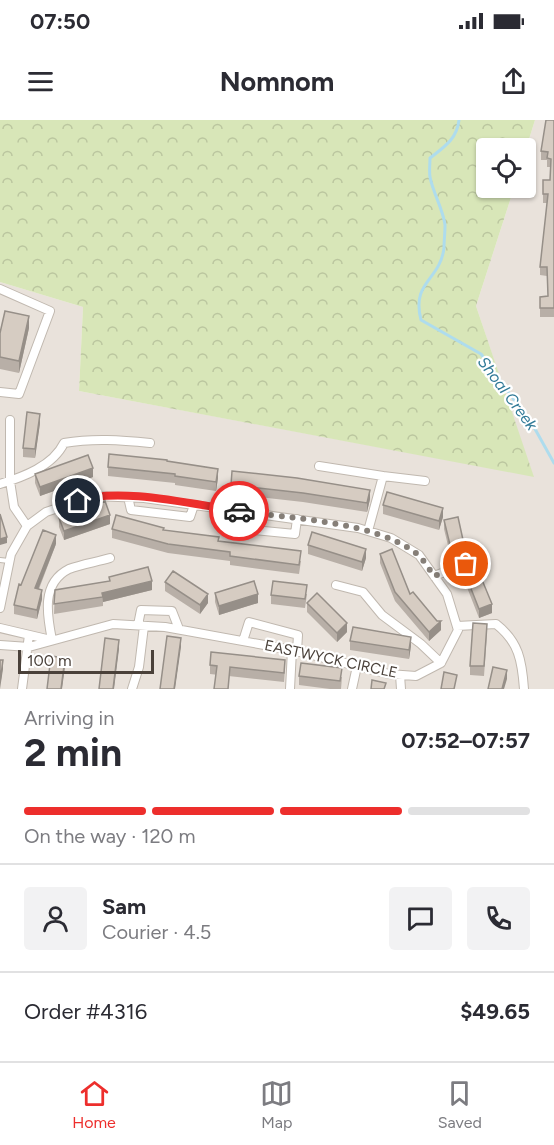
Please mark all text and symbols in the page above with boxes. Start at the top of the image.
text: 07:50 [30,8,90,35]
icon: menu [24,65,57,98]
text: Nomnom [220,65,334,98]
icon: share [497,65,530,98]
map controls [476,138,536,198]
button: locate [476,138,536,198]
water label: Shoal Creek [474,353,542,435]
pin [52,475,103,526]
courier [209,481,269,541]
icon: home [61,484,94,517]
icon: car [223,495,256,528]
pin [440,538,491,589]
icon: bag [449,547,482,580]
street label: EASTWYCK CIRCLE [263,636,399,682]
scale bar [18,647,154,674]
text: 100 m [27,651,72,670]
text: Arriving in [24,706,114,730]
text: 07:52–07:57 [401,727,530,754]
text: 2 min [24,729,122,776]
text: On the way · 120 m [24,824,195,848]
button: person [24,887,87,950]
button: chat [389,887,452,950]
button: phone [467,887,530,950]
text: Sam [102,893,146,920]
text: Courier · 4.5 [102,920,211,944]
text: Order #4316 [24,998,147,1025]
text: $49.65 [460,998,530,1025]
tab: Home [72,1077,116,1132]
tab: Map [260,1077,293,1132]
tab: Saved [438,1077,482,1132]

